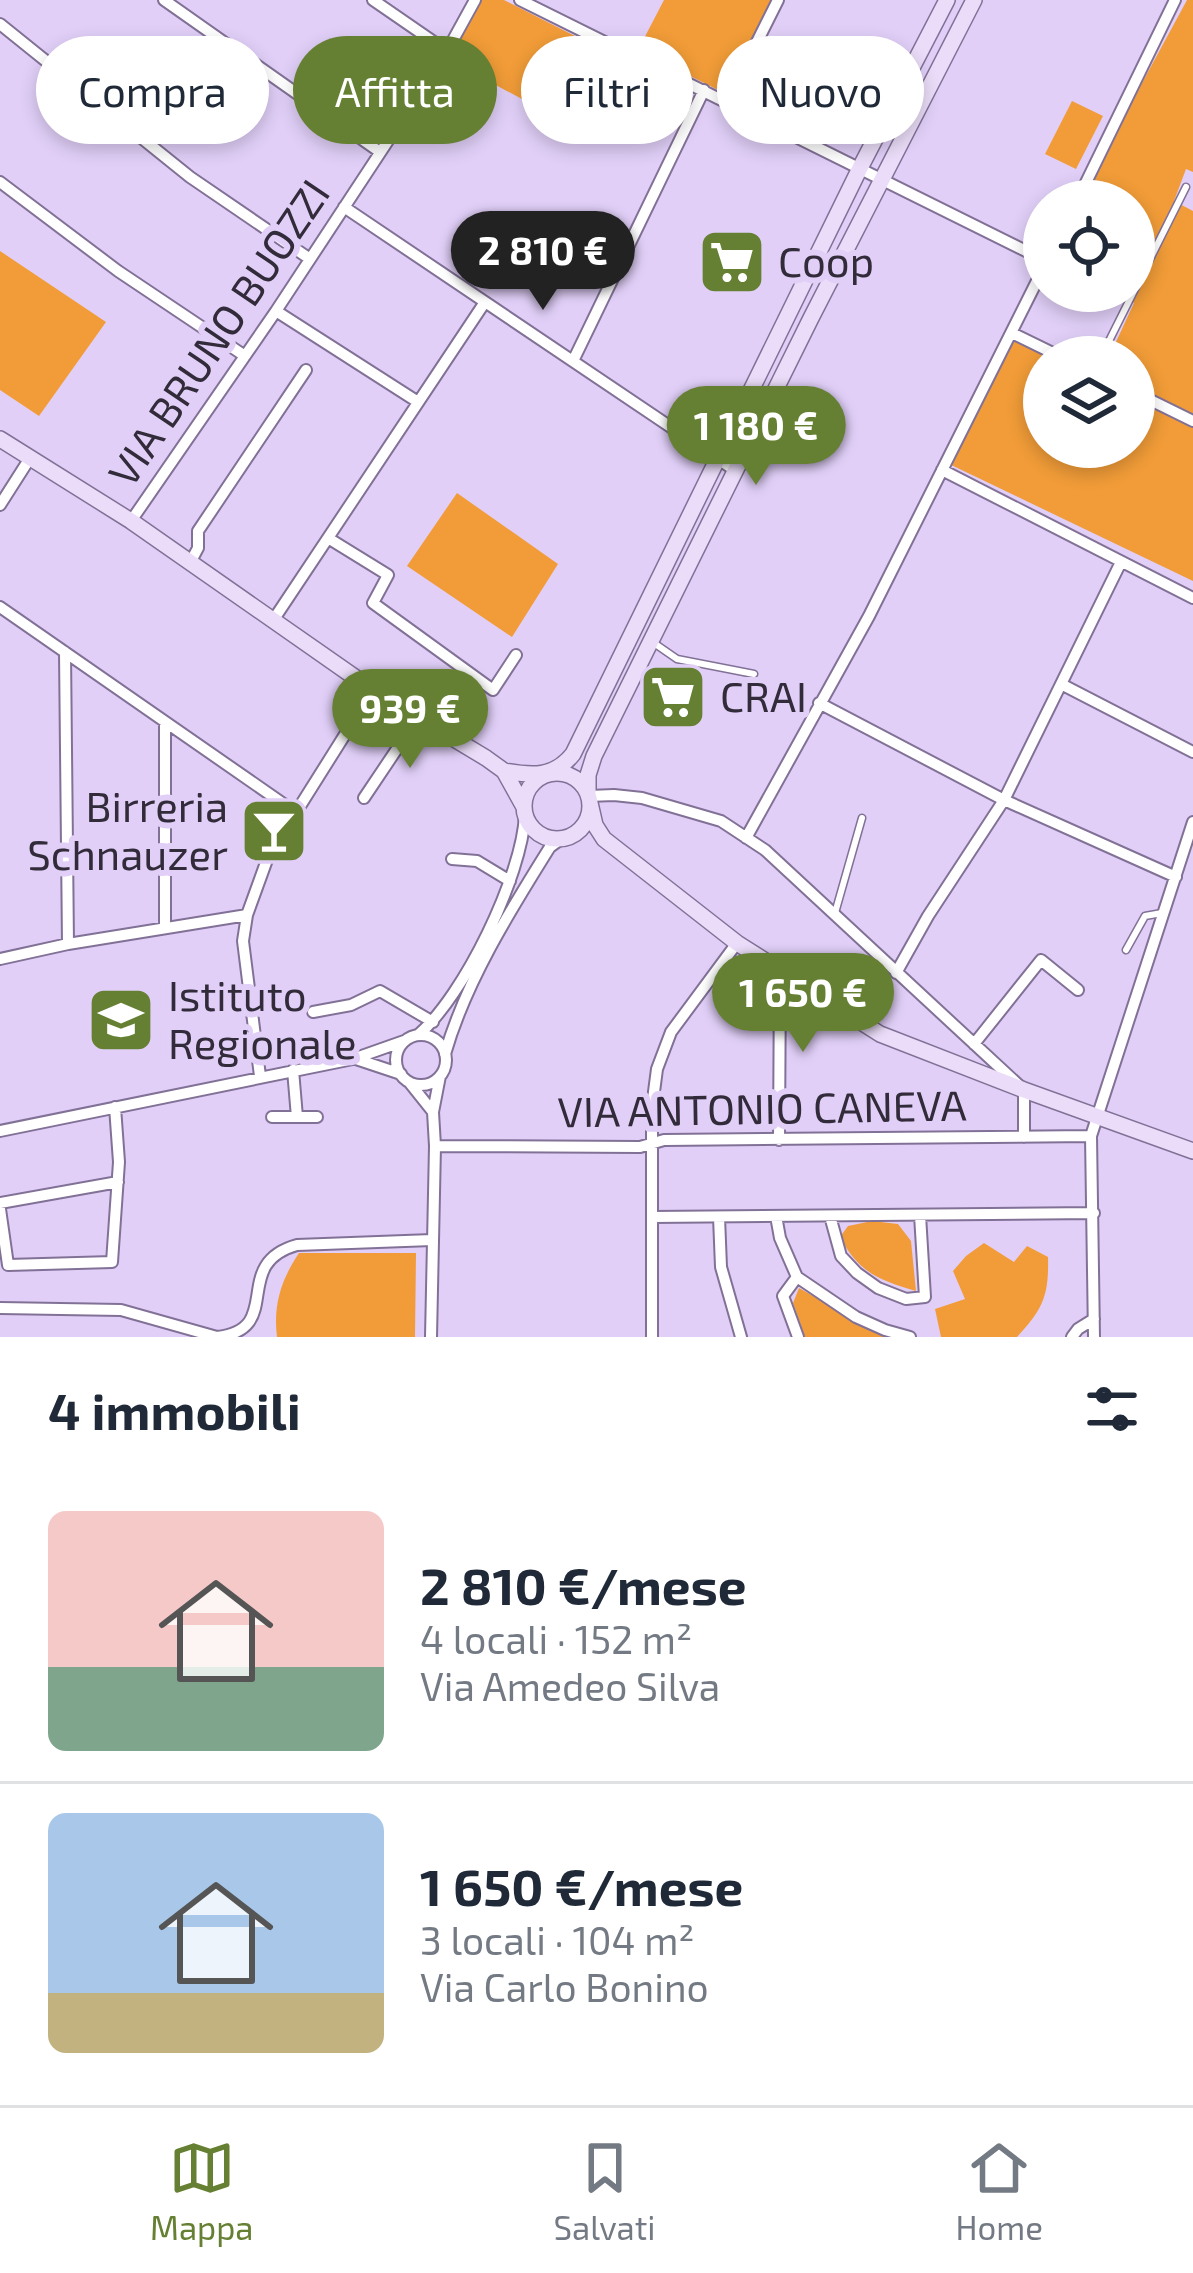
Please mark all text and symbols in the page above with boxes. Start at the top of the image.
chip: Compra [36,36,269,144]
chip: Affitta [293,36,497,144]
chip: Filtri [521,36,693,144]
chip: Nuovo [717,36,924,144]
street label: VIA BRUNO BUOZZI [96,169,338,494]
map controls [1023,180,1155,468]
button: locate [1023,180,1155,312]
pin: 2 810 € [432,211,654,313]
text: 2 810 € [478,226,608,273]
supermarket icon: Coop [697,227,767,297]
place label: Coop [778,235,874,285]
button: layers [1023,336,1155,468]
pin: 1 180 € [645,386,867,488]
text: 1 180 € [694,401,818,448]
supermarket icon: CRAI [638,662,708,732]
pin: 939 € [326,669,494,771]
place label: CRAI [720,670,807,720]
text: 939 € [359,684,461,731]
place label: Birreria Schnauzer [27,780,228,878]
bar icon: Birreria Schnauzer [239,796,309,866]
pin: 1 650 € [692,953,914,1055]
text: 1 650 € [739,968,867,1015]
place label: Istituto Regionale [168,969,357,1067]
school or university icon: Istituto Regionale [86,985,156,1055]
street label: VIA ANTONIO CANEVA [557,1078,967,1136]
icon: filters [1079,1376,1145,1442]
text: 4 immobili [48,1379,301,1440]
text: 2 810 €/mese [420,1554,746,1615]
icon: home [144,1559,288,1703]
text: 4 locali · 152 m² [420,1615,692,1662]
text: Via Amedeo Silva [420,1662,720,1709]
text: 1 650 €/mese [420,1855,743,1916]
icon: home [144,1861,288,2005]
text: 3 locali · 104 m² [420,1916,694,1963]
text: Via Carlo Bonino [420,1963,709,2010]
tab: Mappa [150,2135,254,2247]
tab: Salvati [554,2135,655,2247]
tab: Home [956,2135,1043,2247]

